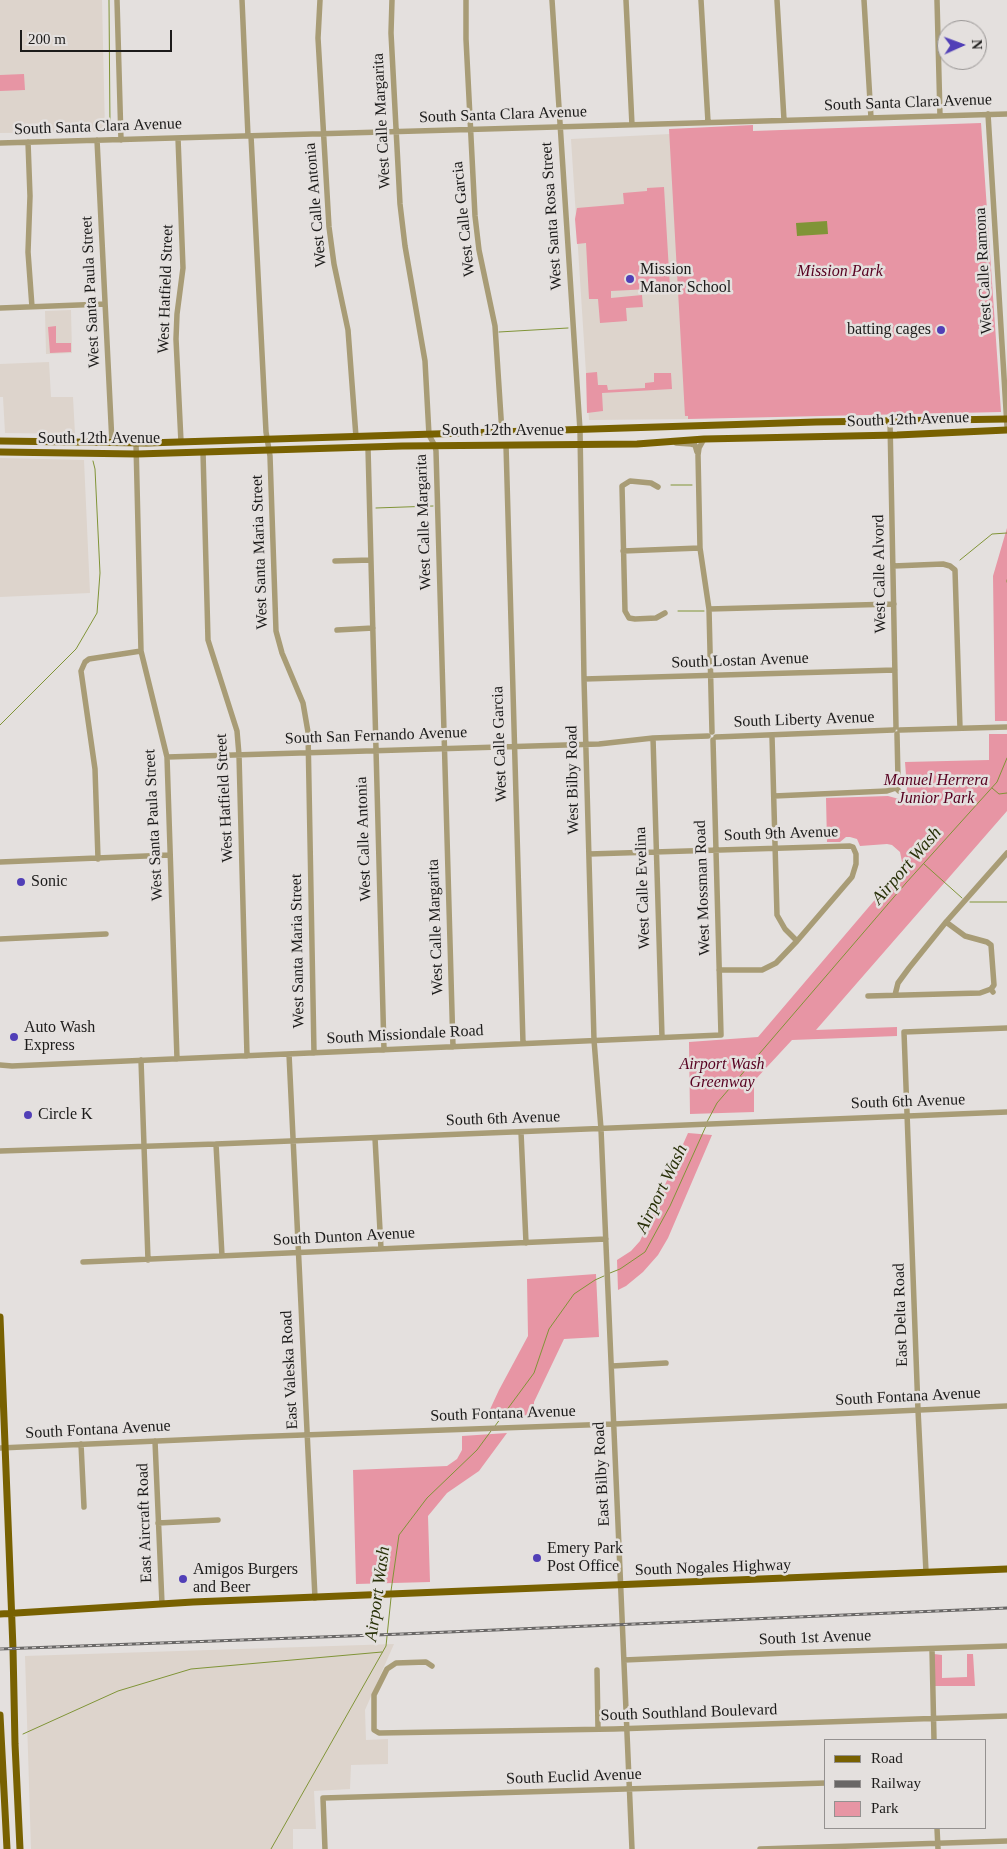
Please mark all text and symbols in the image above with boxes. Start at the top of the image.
scale bar [22,20,175,52]
north arrow [937,20,987,70]
text: 200 m [28,31,66,47]
text: N [969,39,984,50]
street label: West Calle Margarita [369,53,395,189]
street label: South Santa Clara Avenue [824,90,992,116]
street label: South Santa Clara Avenue [419,102,587,128]
street label: South Santa Clara Avenue [14,114,182,140]
street label: West Santa Rosa Street [537,141,567,291]
street label: West Calle Antonia [301,142,331,268]
street label: West Calle Garcia [448,160,480,278]
street label: West Calle Ramona [971,207,997,335]
street label: West Santa Paula Street [77,216,105,368]
street label: West Hatfield Street [154,224,178,354]
place label: Mission Manor School [640,260,731,298]
park label: Mission Park [797,262,883,282]
marker: Mission Manor School [624,273,636,285]
place label: batting cages [847,320,931,340]
marker: batting cages [935,324,947,336]
street label: South 12th Avenue [847,408,969,432]
street label: South 12th Avenue [442,421,564,441]
street label: South 12th Avenue [38,429,160,449]
street label: West Calle Margarita [412,454,436,590]
street label: West Santa Maria Street [248,474,272,630]
street label: West Calle Alvord [869,514,891,634]
street label: South Lostan Avenue [671,649,809,673]
street label: West Calle Garcia [488,686,512,802]
street label: South Liberty Avenue [733,708,875,732]
street label: South San Fernando Avenue [285,723,467,749]
street label: West Bilby Road [562,725,584,835]
street label: West Hatfield Street [212,733,238,863]
street label: West Santa Paula Street [140,749,168,901]
park label: Manuel Herrera Junior Park [884,771,988,809]
street label: West Calle Antonia [352,776,376,902]
street label: West Mossman Road [691,820,715,956]
street label: South 9th Avenue [724,822,838,846]
water label: Airport Wash [867,823,947,909]
street label: West Calle Evelina [631,827,655,949]
street label: West Calle Margarita [424,859,448,995]
place label: Sonic [31,872,67,892]
street label: West Santa Maria Street [287,874,309,1028]
marker: Sonic [15,876,27,888]
place label: Auto Wash Express [24,1018,95,1056]
street label: South Missiondale Road [326,1021,484,1049]
marker: Auto Wash Express [8,1031,20,1043]
park label: Airport Wash Greenway [679,1055,765,1093]
street label: South 6th Avenue [851,1090,965,1114]
place label: Circle K [38,1105,93,1125]
street label: South 6th Avenue [446,1107,560,1131]
marker: Circle K [22,1109,34,1121]
water label: Airport Wash [631,1141,693,1237]
street label: South Dunton Avenue [273,1224,415,1250]
street label: East Delta Road [890,1263,912,1367]
street label: East Valeska Road [277,1310,303,1430]
street label: South Fontana Avenue [835,1384,981,1410]
street label: South Fontana Avenue [430,1402,576,1426]
street label: South Fontana Avenue [25,1417,171,1443]
street label: East Bilby Road [590,1421,614,1527]
street label: East Aircraft Road [133,1463,157,1583]
place label: Emery Park Post Office [547,1539,623,1577]
water label: Airport Wash [361,1545,395,1643]
marker: Emery Park Post Office [531,1552,543,1564]
street label: South Nogales Highway [634,1556,792,1580]
place label: Amigos Burgers and Beer [193,1560,298,1598]
marker: Amigos Burgers and Beer [177,1573,189,1585]
street label: South 1st Avenue [758,1626,872,1650]
street label: South Southland Boulevard [600,1700,778,1726]
legend [824,1739,987,1829]
text: Road [871,1750,903,1766]
street label: South Euclid Avenue [506,1765,642,1789]
text: Railway [871,1775,921,1791]
text: Park [871,1800,899,1816]

